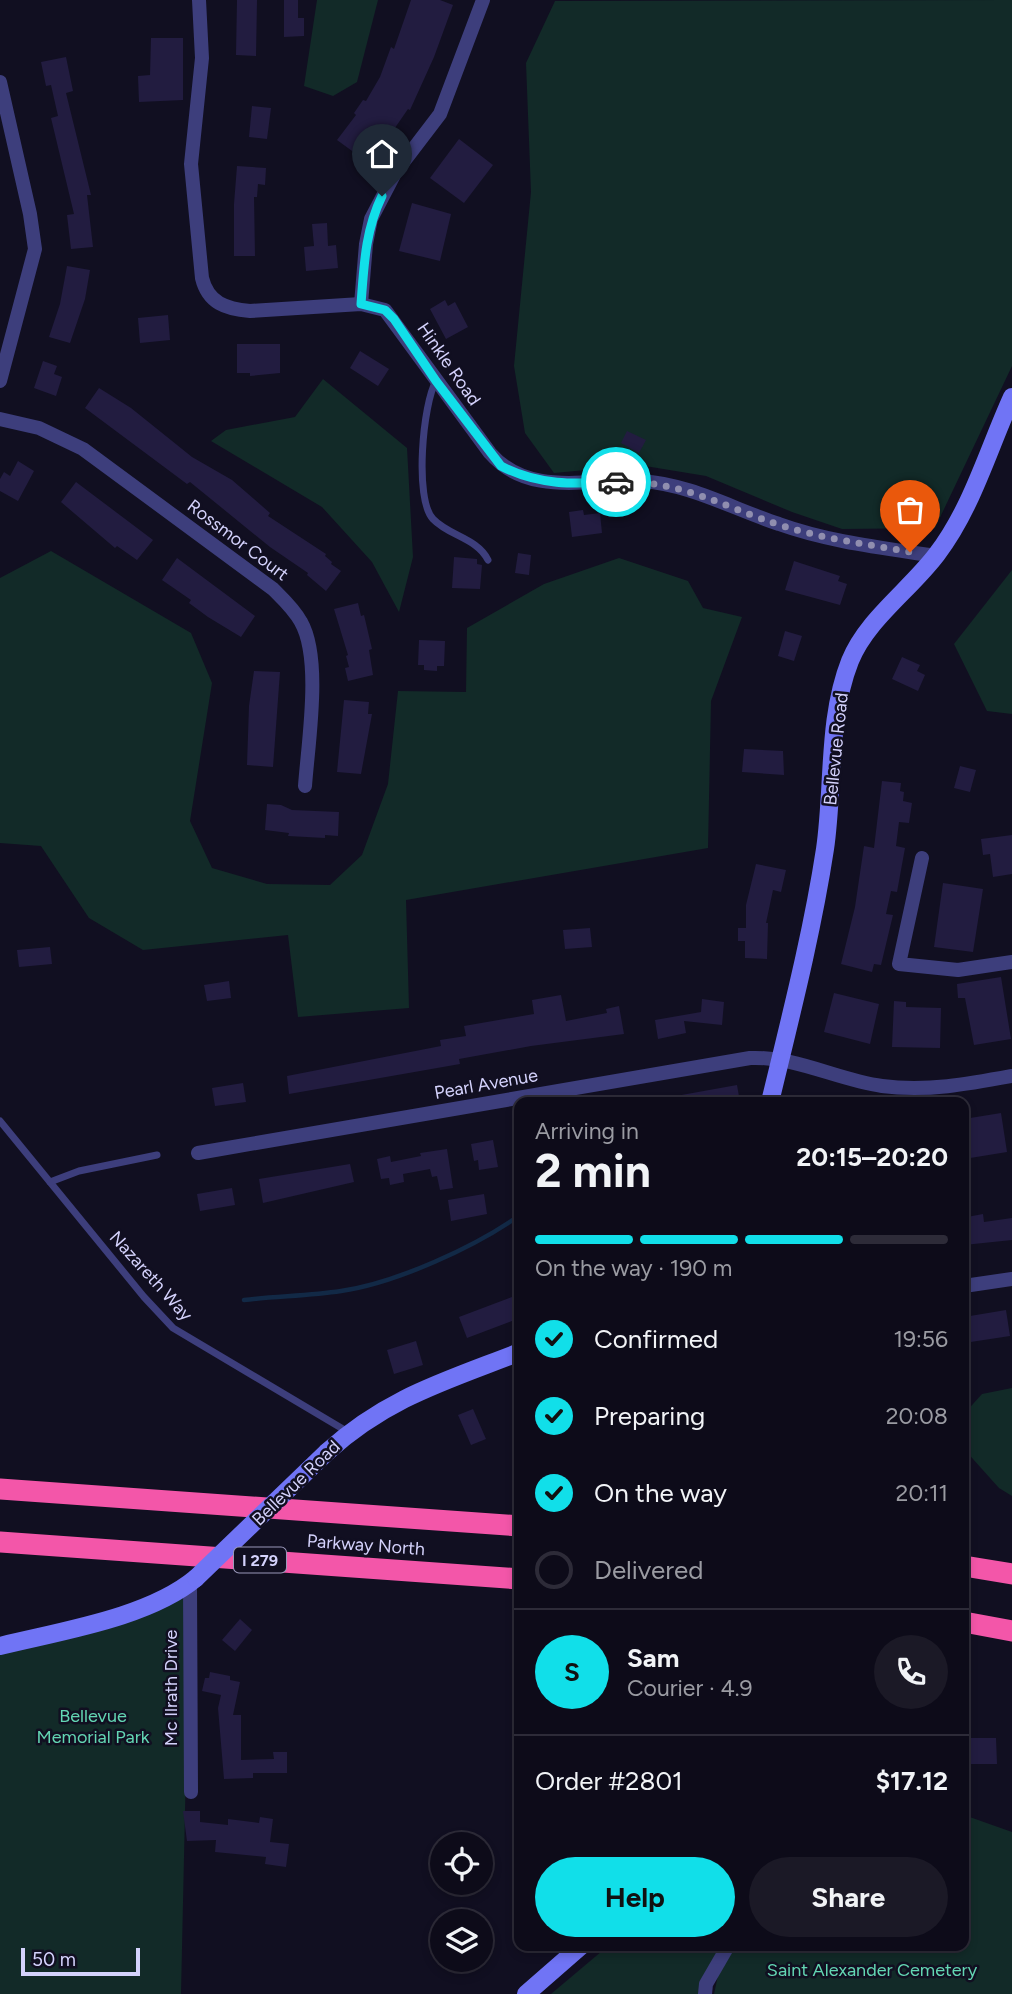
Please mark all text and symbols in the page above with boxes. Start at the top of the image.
pin [352,124,412,196]
icon: home [363,135,401,173]
street label: Hinkle Road [412,318,486,410]
courier [581,447,651,517]
icon: car [597,463,635,501]
pin [880,480,940,552]
icon: bag [891,491,929,529]
street label: Rossmor Court [183,495,293,585]
street label: Bellevue Road [819,691,853,807]
street label: Pearl Avenue [433,1064,540,1104]
text: Arriving in [535,1117,639,1145]
text: 20:15–20:20 [796,1141,948,1173]
text: 2 min [535,1143,651,1199]
street label: Nazareth Way [105,1227,197,1326]
text: On the way · 190 m [535,1254,732,1282]
icon: check [535,1320,573,1358]
text: Confirmed [594,1323,718,1355]
text: 19:56 [893,1325,948,1353]
icon: check [535,1397,573,1435]
text: Preparing [594,1400,705,1432]
text: 20:08 [886,1402,948,1430]
street label: Bellevue Road [248,1436,344,1530]
icon: check [535,1474,573,1512]
text: On the way [594,1477,727,1509]
text: 20:11 [896,1479,948,1507]
street label: Parkway North [306,1530,426,1560]
road number: I 279 [234,1548,286,1572]
text: Delivered [594,1554,703,1586]
street label: Mc Ilrath Drive [160,1630,182,1746]
button: phone [874,1635,948,1709]
text: Sam [627,1642,679,1674]
text: S [564,1656,580,1688]
text: Courier · 4.9 [627,1674,753,1702]
park label: Bellevue Memorial Park [37,1705,150,1748]
text: Order #2801 [535,1765,683,1797]
text: $17.12 [876,1765,948,1797]
map controls [430,1832,493,1972]
button: locate [430,1832,493,1895]
button: Help [535,1857,735,1937]
button: Share [749,1857,948,1937]
button: layers [430,1909,493,1972]
scale bar [21,1945,140,1977]
text: 50 m [32,1948,76,1971]
park label: Saint Alexander Cemetery [767,1959,978,1981]

